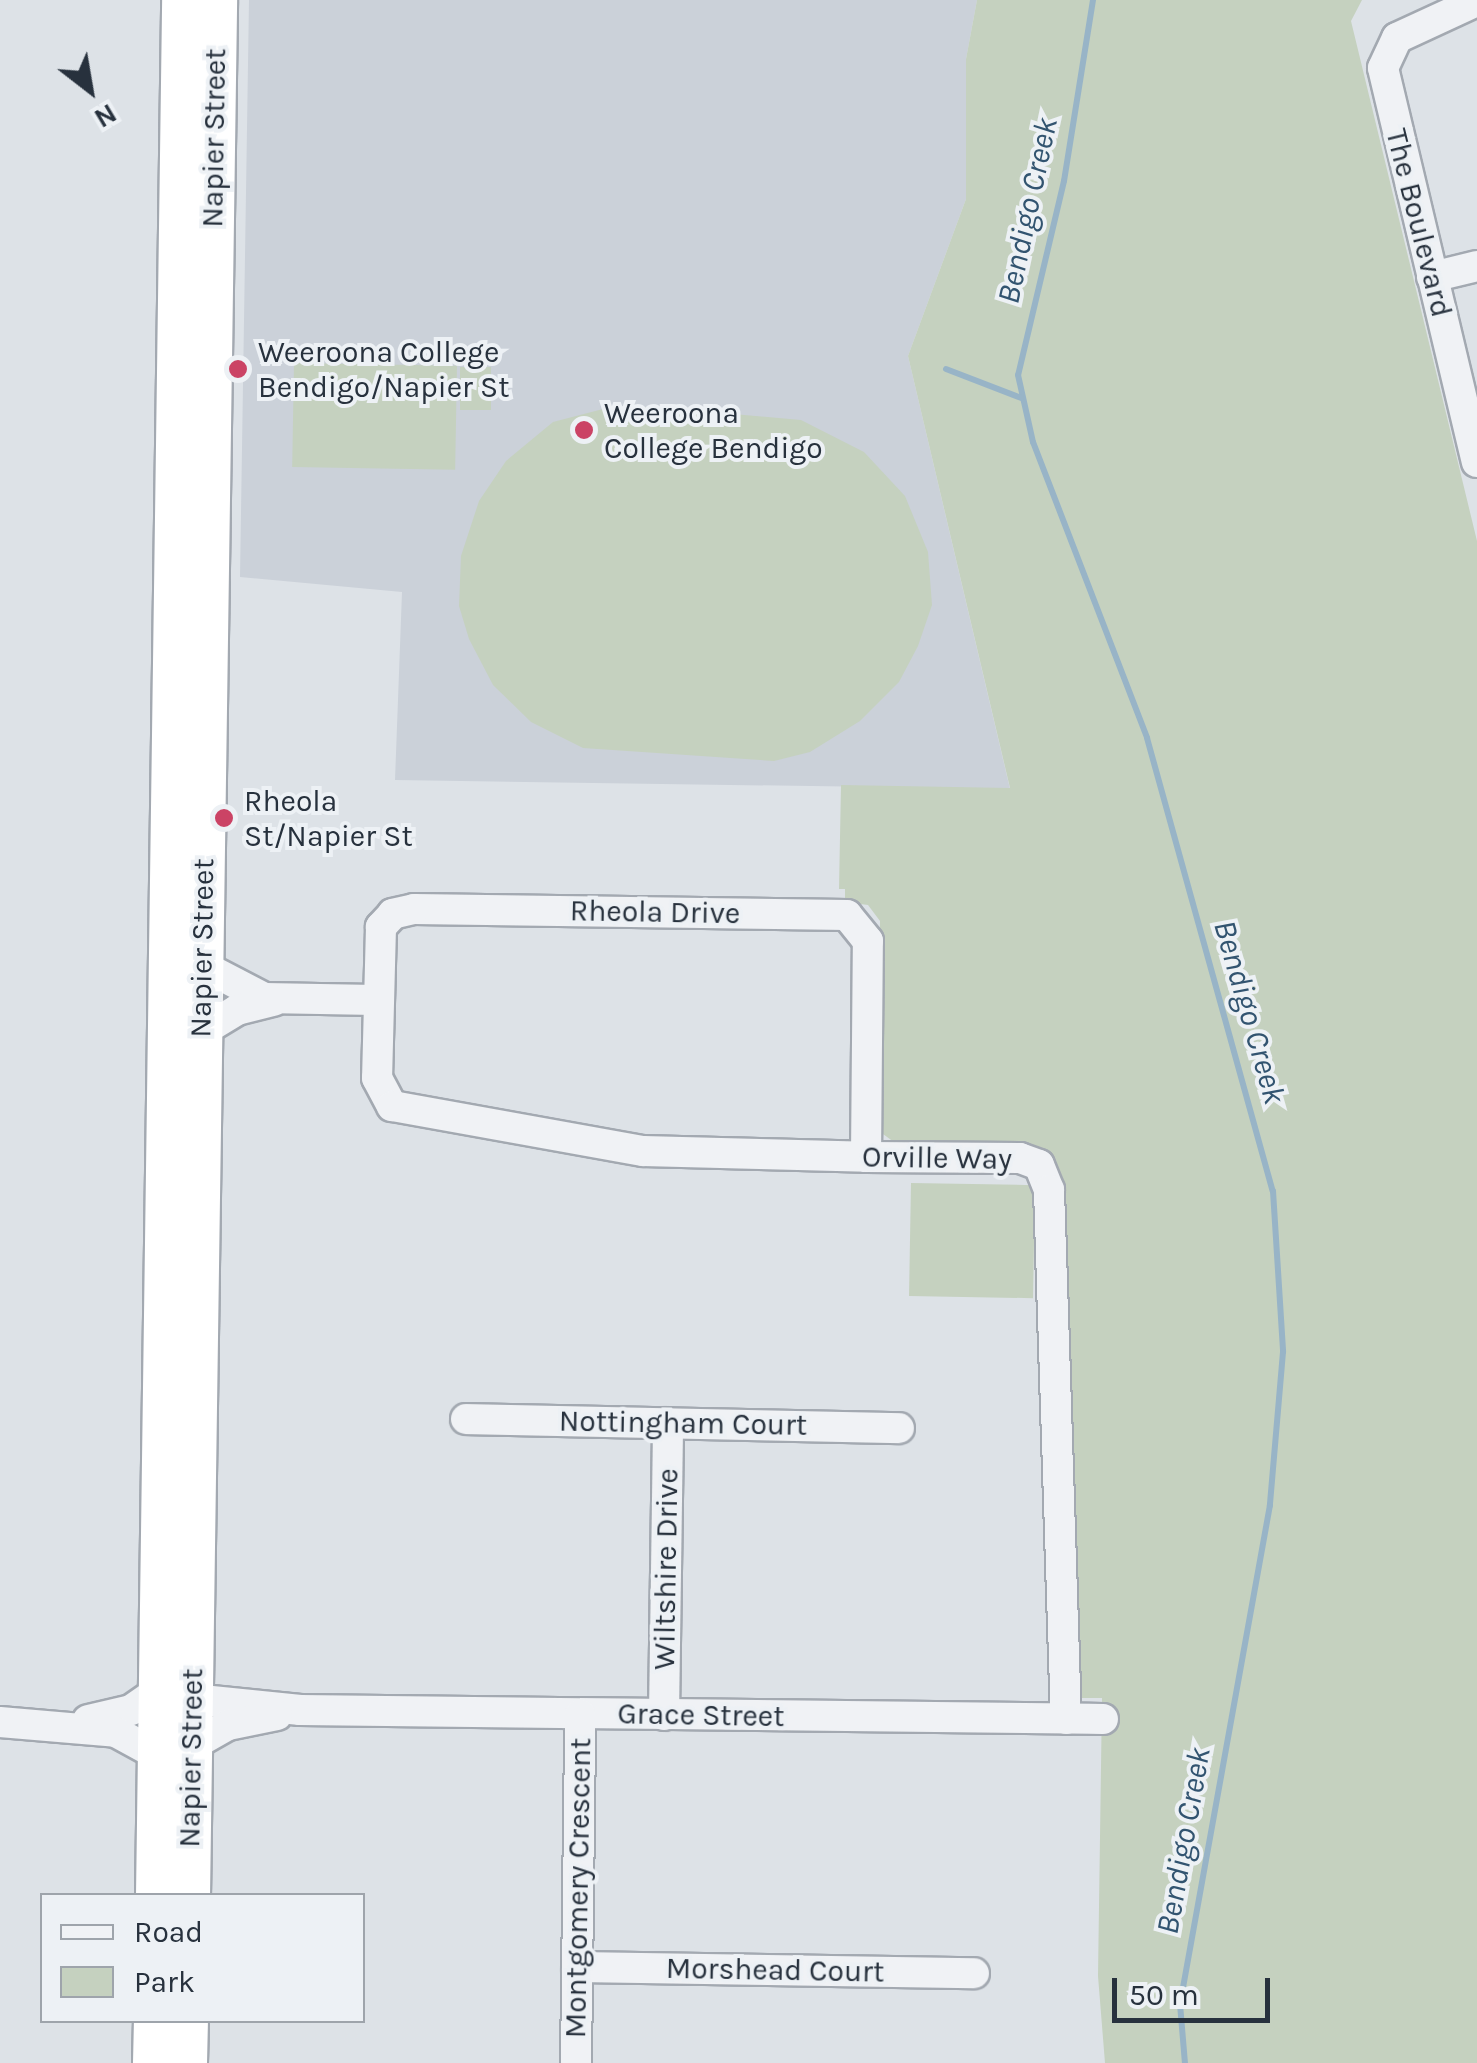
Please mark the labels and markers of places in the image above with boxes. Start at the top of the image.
place label: Weeroona College Bendigo/Napier St [258,334,509,404]
marker: Weeroona College Bendigo/Napier St [227,358,249,380]
place label: Weeroona College Bendigo [604,395,823,466]
marker: Weeroona College Bendigo [573,419,595,441]
place label: Rheola St/Napier St [244,783,413,854]
marker: Rheola St/Napier St [213,807,235,829]

